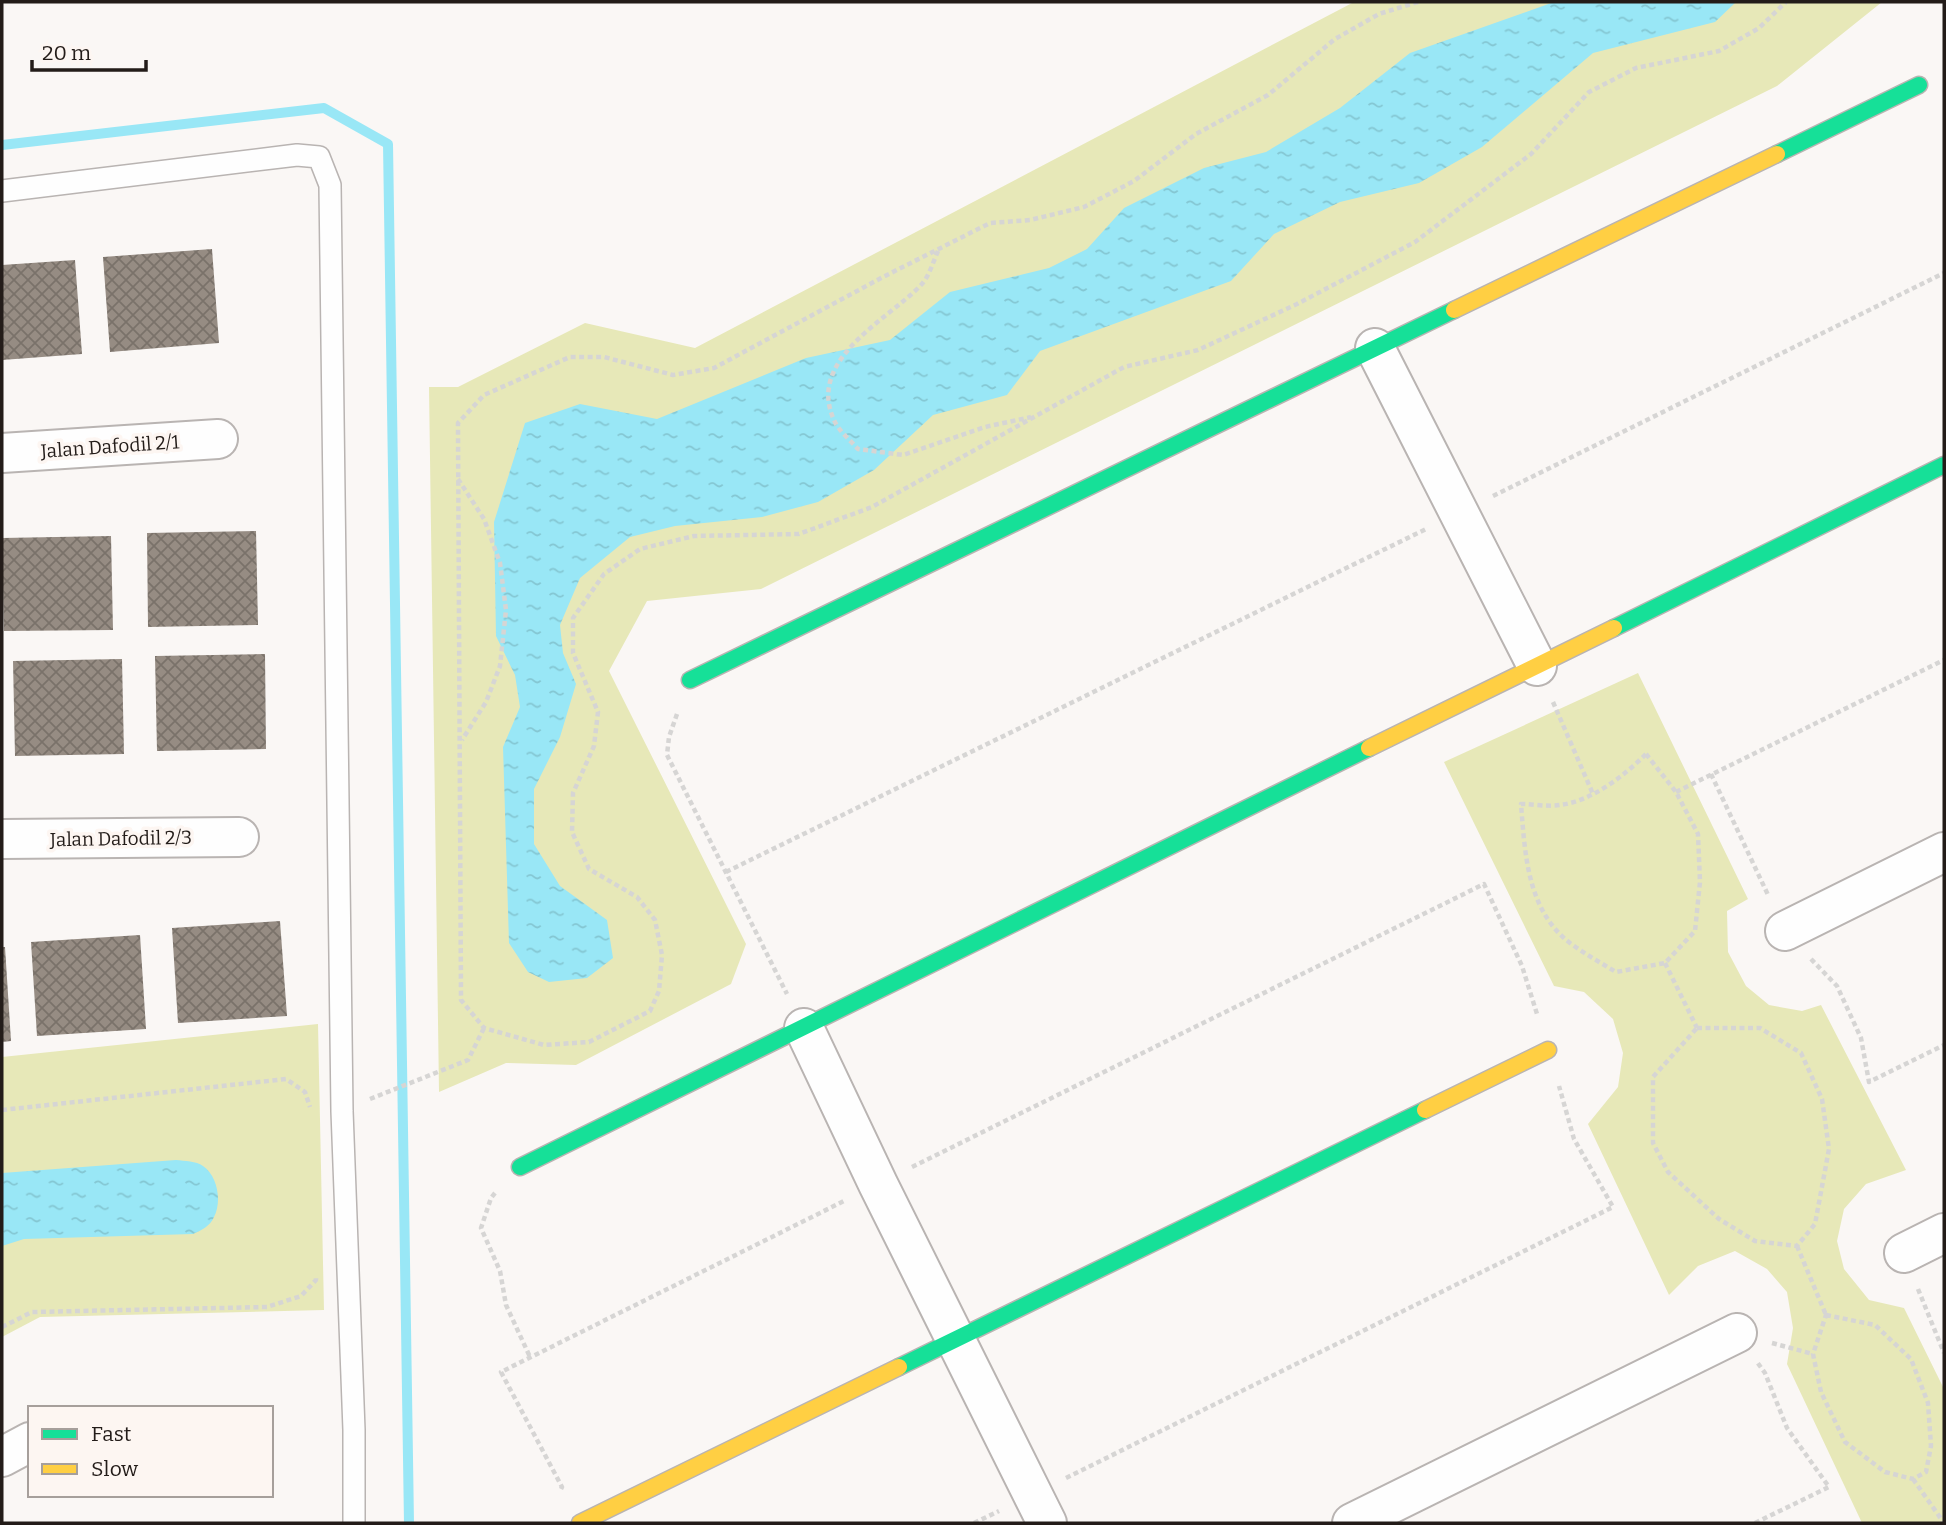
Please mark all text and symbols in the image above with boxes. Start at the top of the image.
scale bar [32,28,145,72]
text: 20 m [42,40,91,66]
street label: Jalan Dafodil 2/1 [39,430,180,463]
street label: Jalan Dafodil 2/3 [49,826,192,851]
legend [28,1406,273,1497]
text: Fast [91,1421,132,1447]
text: Slow [91,1456,138,1482]

